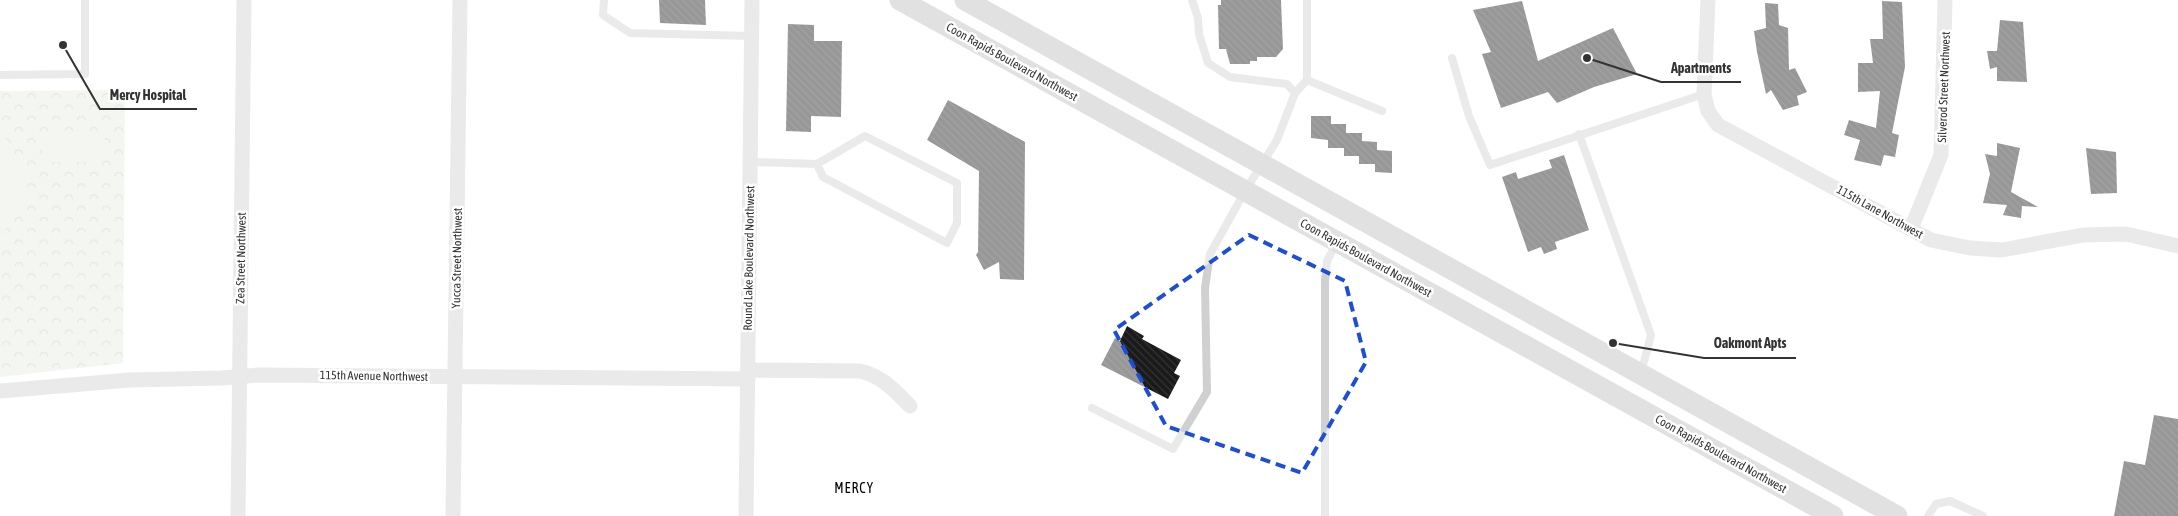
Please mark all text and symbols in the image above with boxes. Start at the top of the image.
street label: Coon Rapids Boulevard Northwest [944,20,1081,104]
street label: Silverod Street Northwest [1935,31,1953,143]
callout: Apartments [1661,53,1741,82]
text: Apartments [1670,60,1731,76]
callout: Mercy Hospital [100,80,197,109]
text: Mercy Hospital [110,87,187,103]
street label: 115th Lane Northwest [1834,182,1926,242]
street label: Round Lake Boulevard Northwest [741,185,757,331]
street label: Yucca Street Northwest [449,207,465,309]
street label: Zea Street Northwest [233,212,249,304]
street label: Coon Rapids Boulevard Northwest [1298,216,1435,300]
callout: Oakmont Apts [1704,329,1796,358]
text: Oakmont Apts [1714,335,1786,351]
street label: 115th Avenue Northwest [320,368,429,384]
street label: Coon Rapids Boulevard Northwest [1653,412,1790,496]
district label: MERCY [834,480,874,496]

